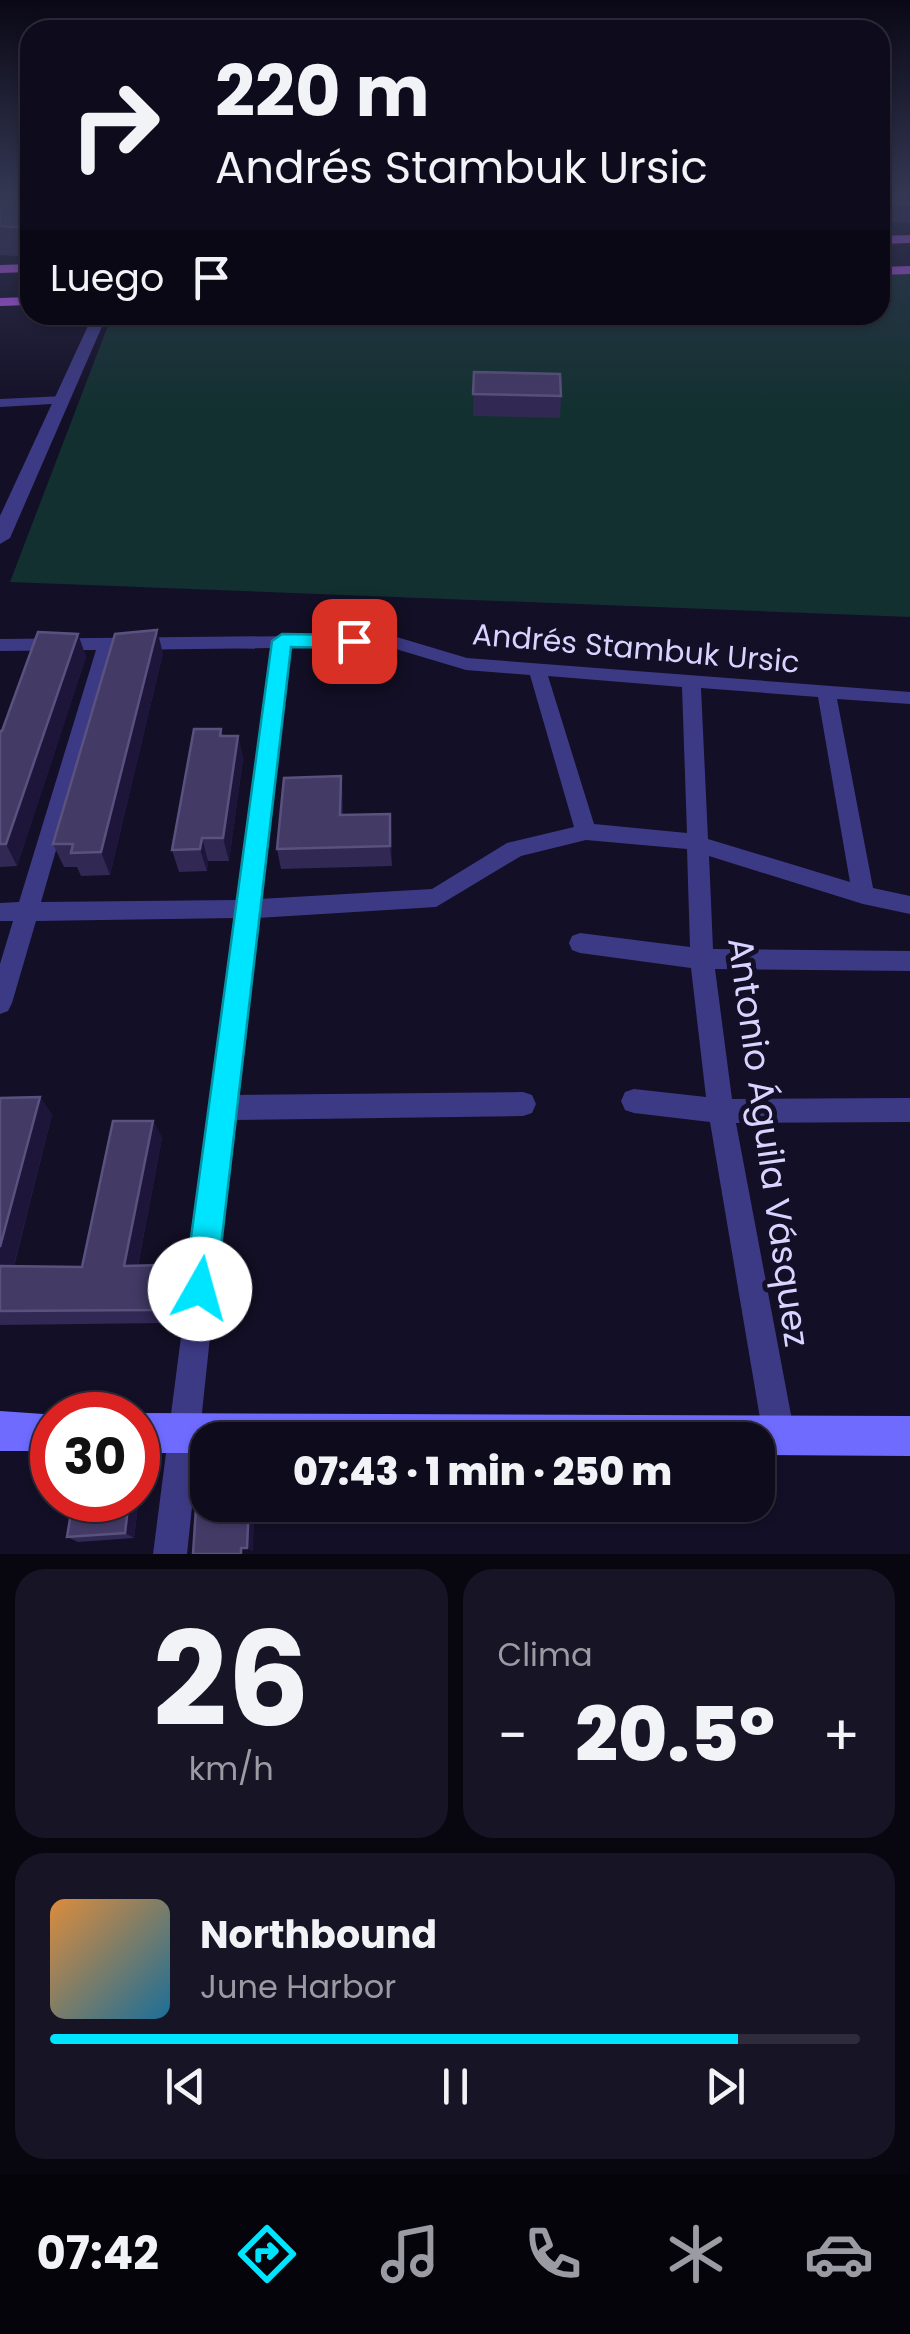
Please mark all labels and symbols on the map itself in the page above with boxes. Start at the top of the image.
pin [312,599,397,684]
street label: Andrés Stambuk Ursic [471,612,801,684]
street label: Antonio Águila Vásquez [716,934,822,1350]
position arrow [148,1237,252,1341]
speed limit sign: 30 [30,1392,160,1522]

